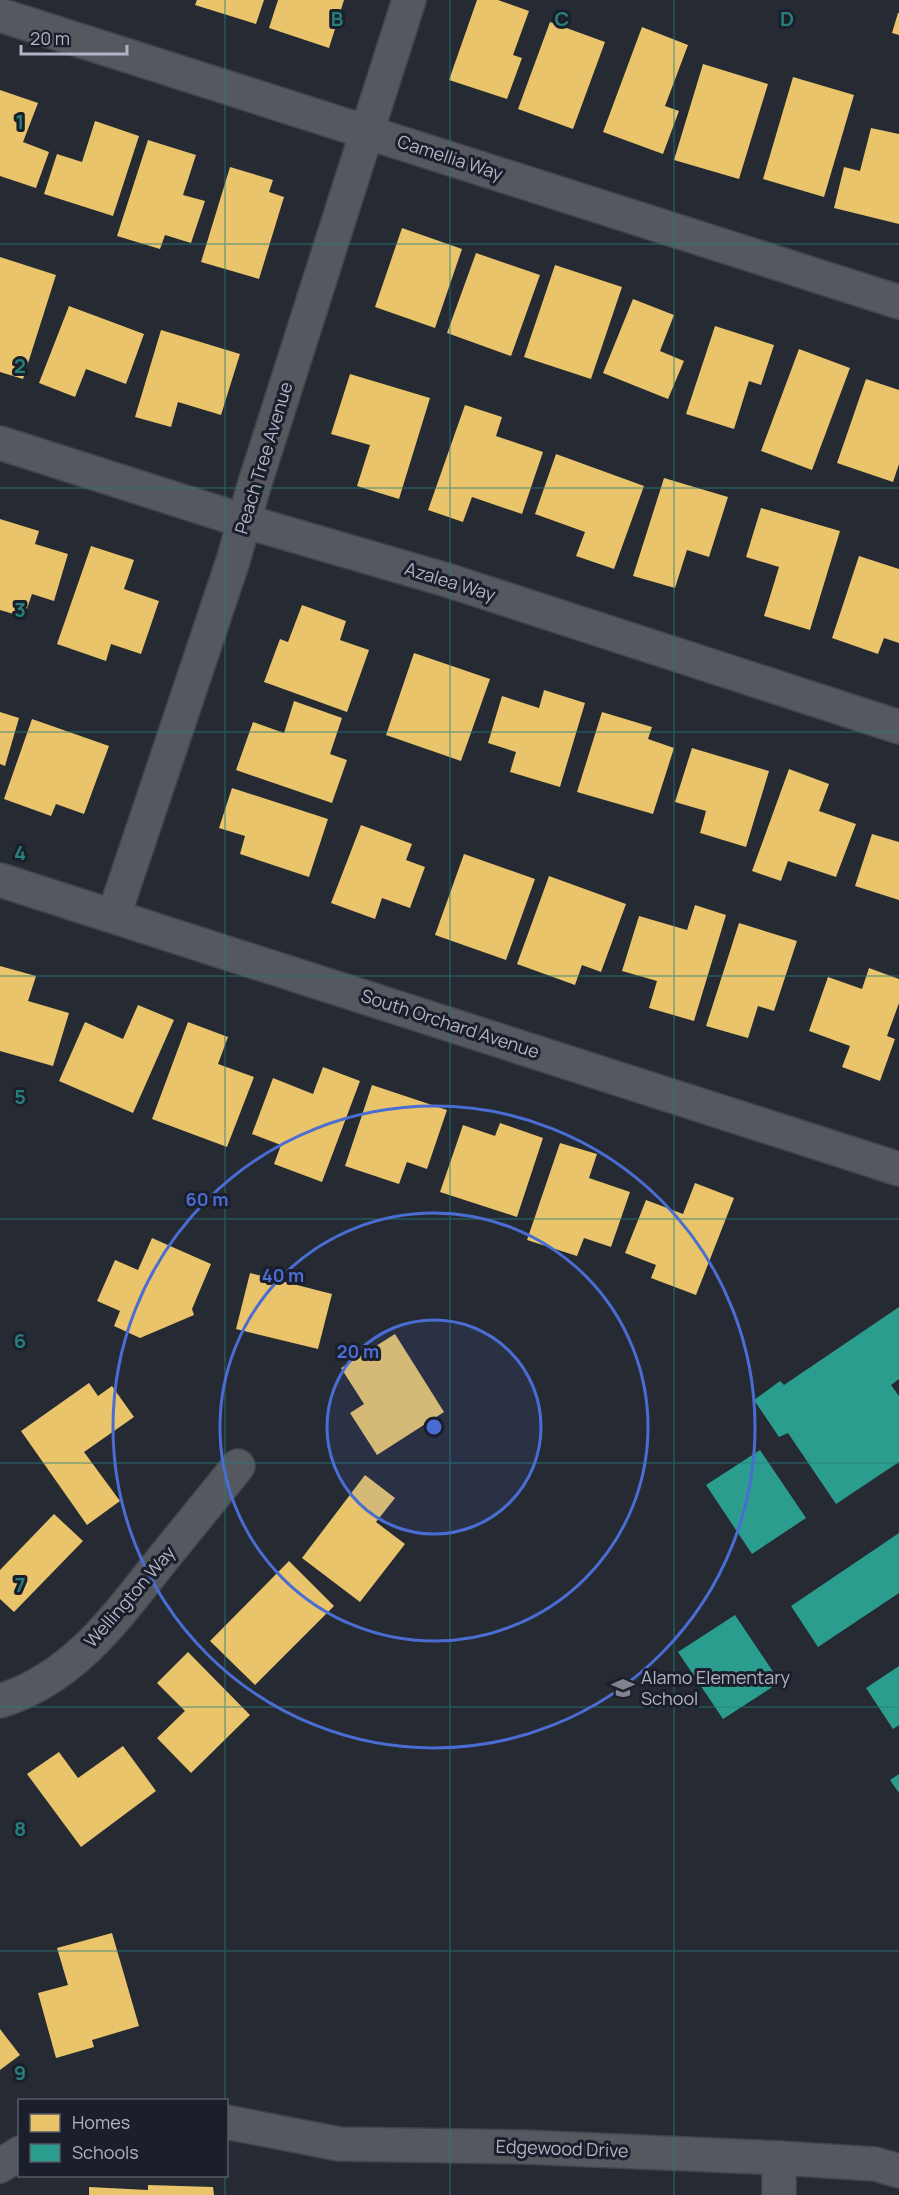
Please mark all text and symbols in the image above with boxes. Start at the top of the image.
text: B [331,5,344,32]
text: C [555,5,569,32]
text: D [780,5,794,32]
scale bar [21,18,128,56]
text: 20 m [30,26,70,50]
text: 1 [16,108,24,135]
street label: Camellia Way [394,129,507,186]
text: 2 [14,352,26,379]
street label: Peach Tree Avenue [228,379,298,537]
street label: Azalea Way [402,556,499,606]
text: 3 [14,596,26,623]
text: 4 [14,839,26,866]
street label: South Orchard Avenue [358,983,543,1063]
text: 5 [14,1083,26,1110]
text: 60 m [186,1187,228,1211]
text: 40 m [262,1263,304,1287]
text: 6 [14,1327,26,1354]
text: 20 m [337,1339,379,1363]
centre of rings [424,1417,444,1437]
street label: Wellington Way [79,1540,180,1652]
text: 7 [15,1571,25,1598]
place label: Alamo Elementary School [641,1665,790,1710]
school or university icon: Alamo Elementary School [610,1675,636,1701]
text: 8 [14,1815,26,1842]
text: 9 [14,2059,26,2086]
legend [18,2099,228,2177]
text: Homes [72,2110,130,2134]
street label: Edgewood Drive [495,2134,629,2162]
text: Schools [72,2140,139,2164]

